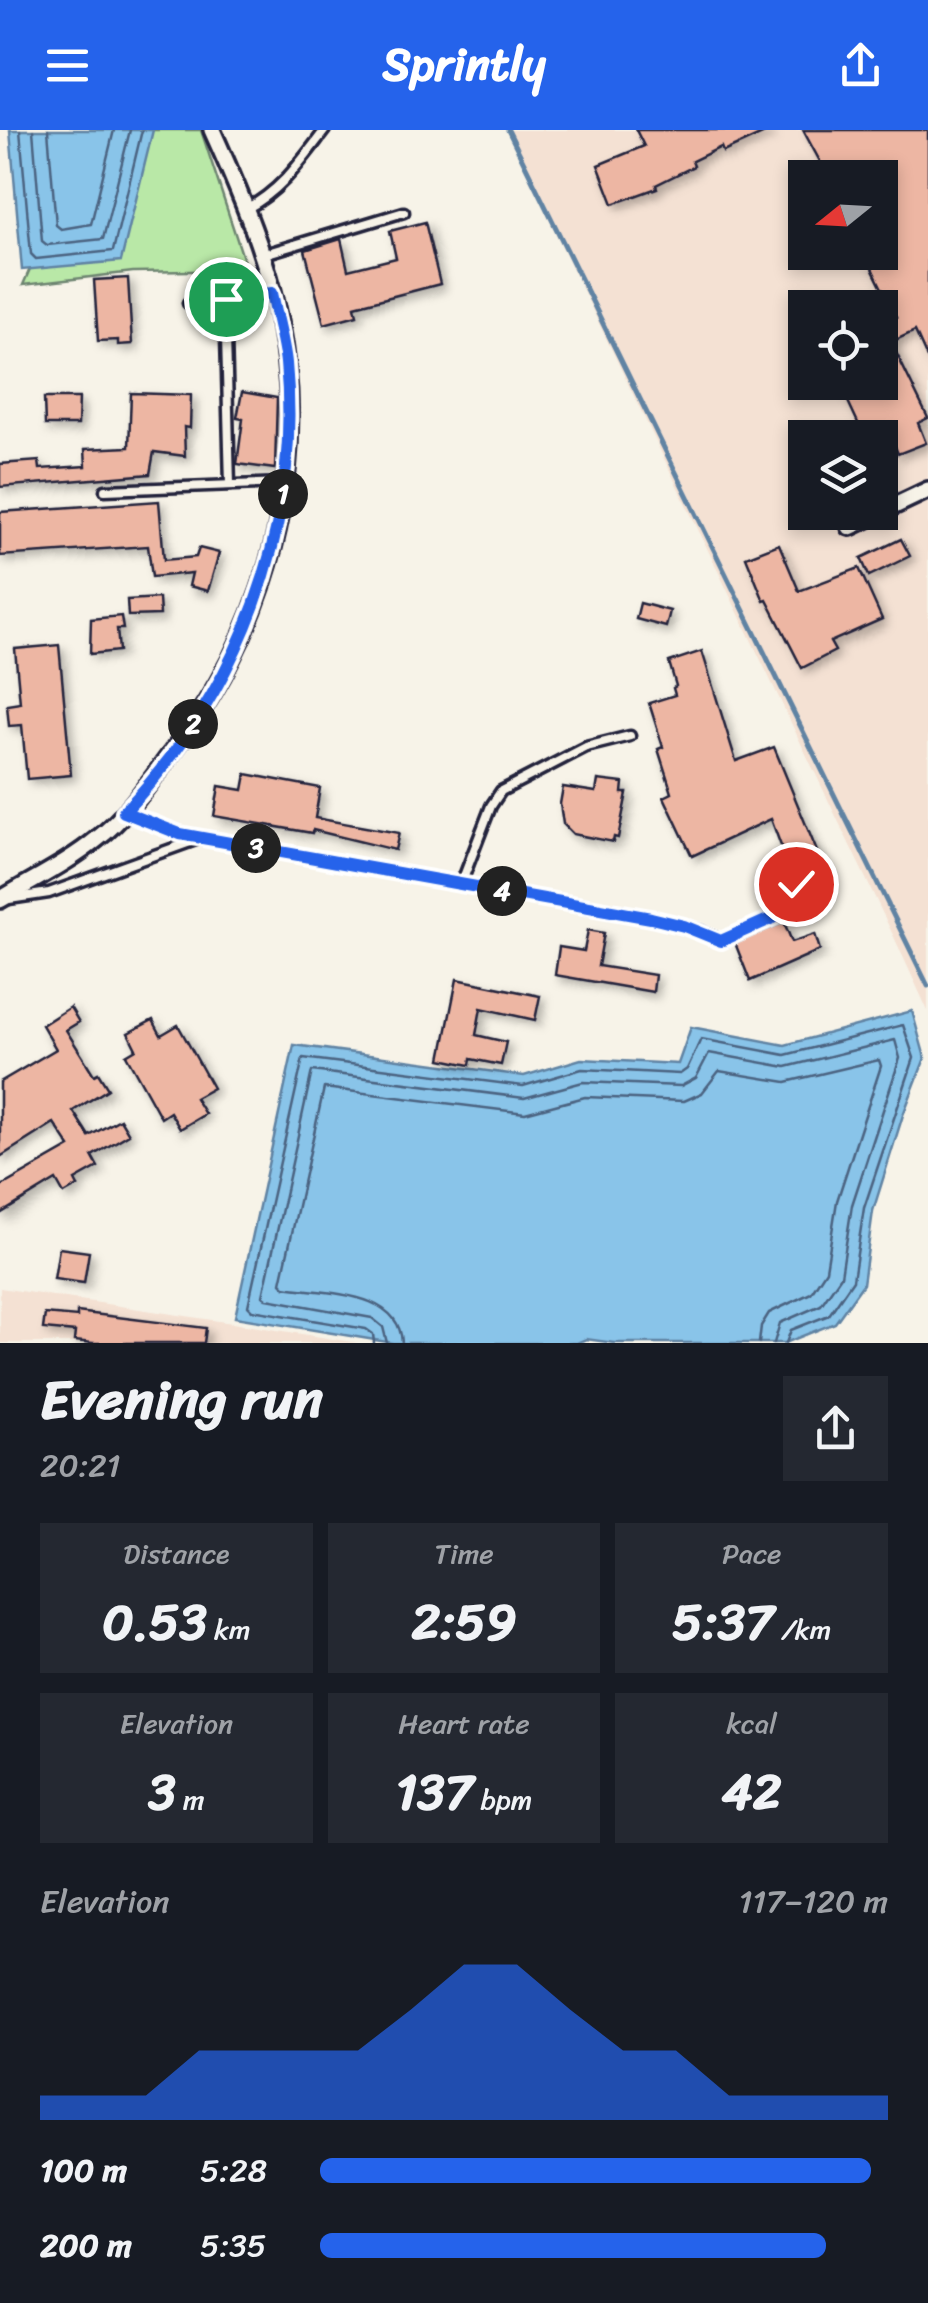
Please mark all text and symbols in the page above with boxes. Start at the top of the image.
text: Sprintly [383,25,545,105]
icon: menu [40,38,95,93]
icon: share [833,38,888,93]
north arrow [788,160,898,270]
map controls [788,160,898,530]
pin [184,257,269,342]
icon: arrive [199,272,254,327]
button: locate [788,290,898,400]
button: layers [788,420,898,530]
pin: 1 [258,469,308,519]
text: 1 [277,469,289,518]
pin: 2 [168,699,218,749]
text: 2 [185,699,201,748]
pin: 3 [231,823,281,873]
text: 3 [248,823,264,872]
pin [754,842,839,927]
icon: check [769,857,824,912]
pin: 4 [477,866,527,916]
text: 4 [493,866,511,915]
text: Evening run [40,1351,323,1448]
button: share [783,1376,888,1481]
text: 20:21 [40,1437,121,1494]
text: Distance [123,1529,229,1578]
text: Time [434,1529,494,1578]
text: Pace [722,1529,781,1578]
text: 0.53 [102,1578,207,1667]
text: 2:59 [411,1578,517,1667]
text: 5:37 [672,1578,774,1667]
text: km [207,1605,251,1654]
text: /km [774,1605,831,1654]
text: Elevation [120,1699,233,1748]
text: Heart rate [398,1699,530,1748]
text: kcal [726,1699,777,1748]
text: 3 [148,1748,176,1837]
text: 137 [396,1748,473,1837]
text: 42 [722,1748,782,1837]
text: m [176,1775,204,1824]
text: bpm [473,1775,532,1824]
text: Elevation [40,1873,170,1930]
text: 117–120 m [739,1873,888,1930]
text: 100 m [40,2142,127,2199]
text: 5:28 [200,2142,267,2199]
text: 200 m [40,2217,132,2274]
text: 5:35 [200,2217,266,2274]

